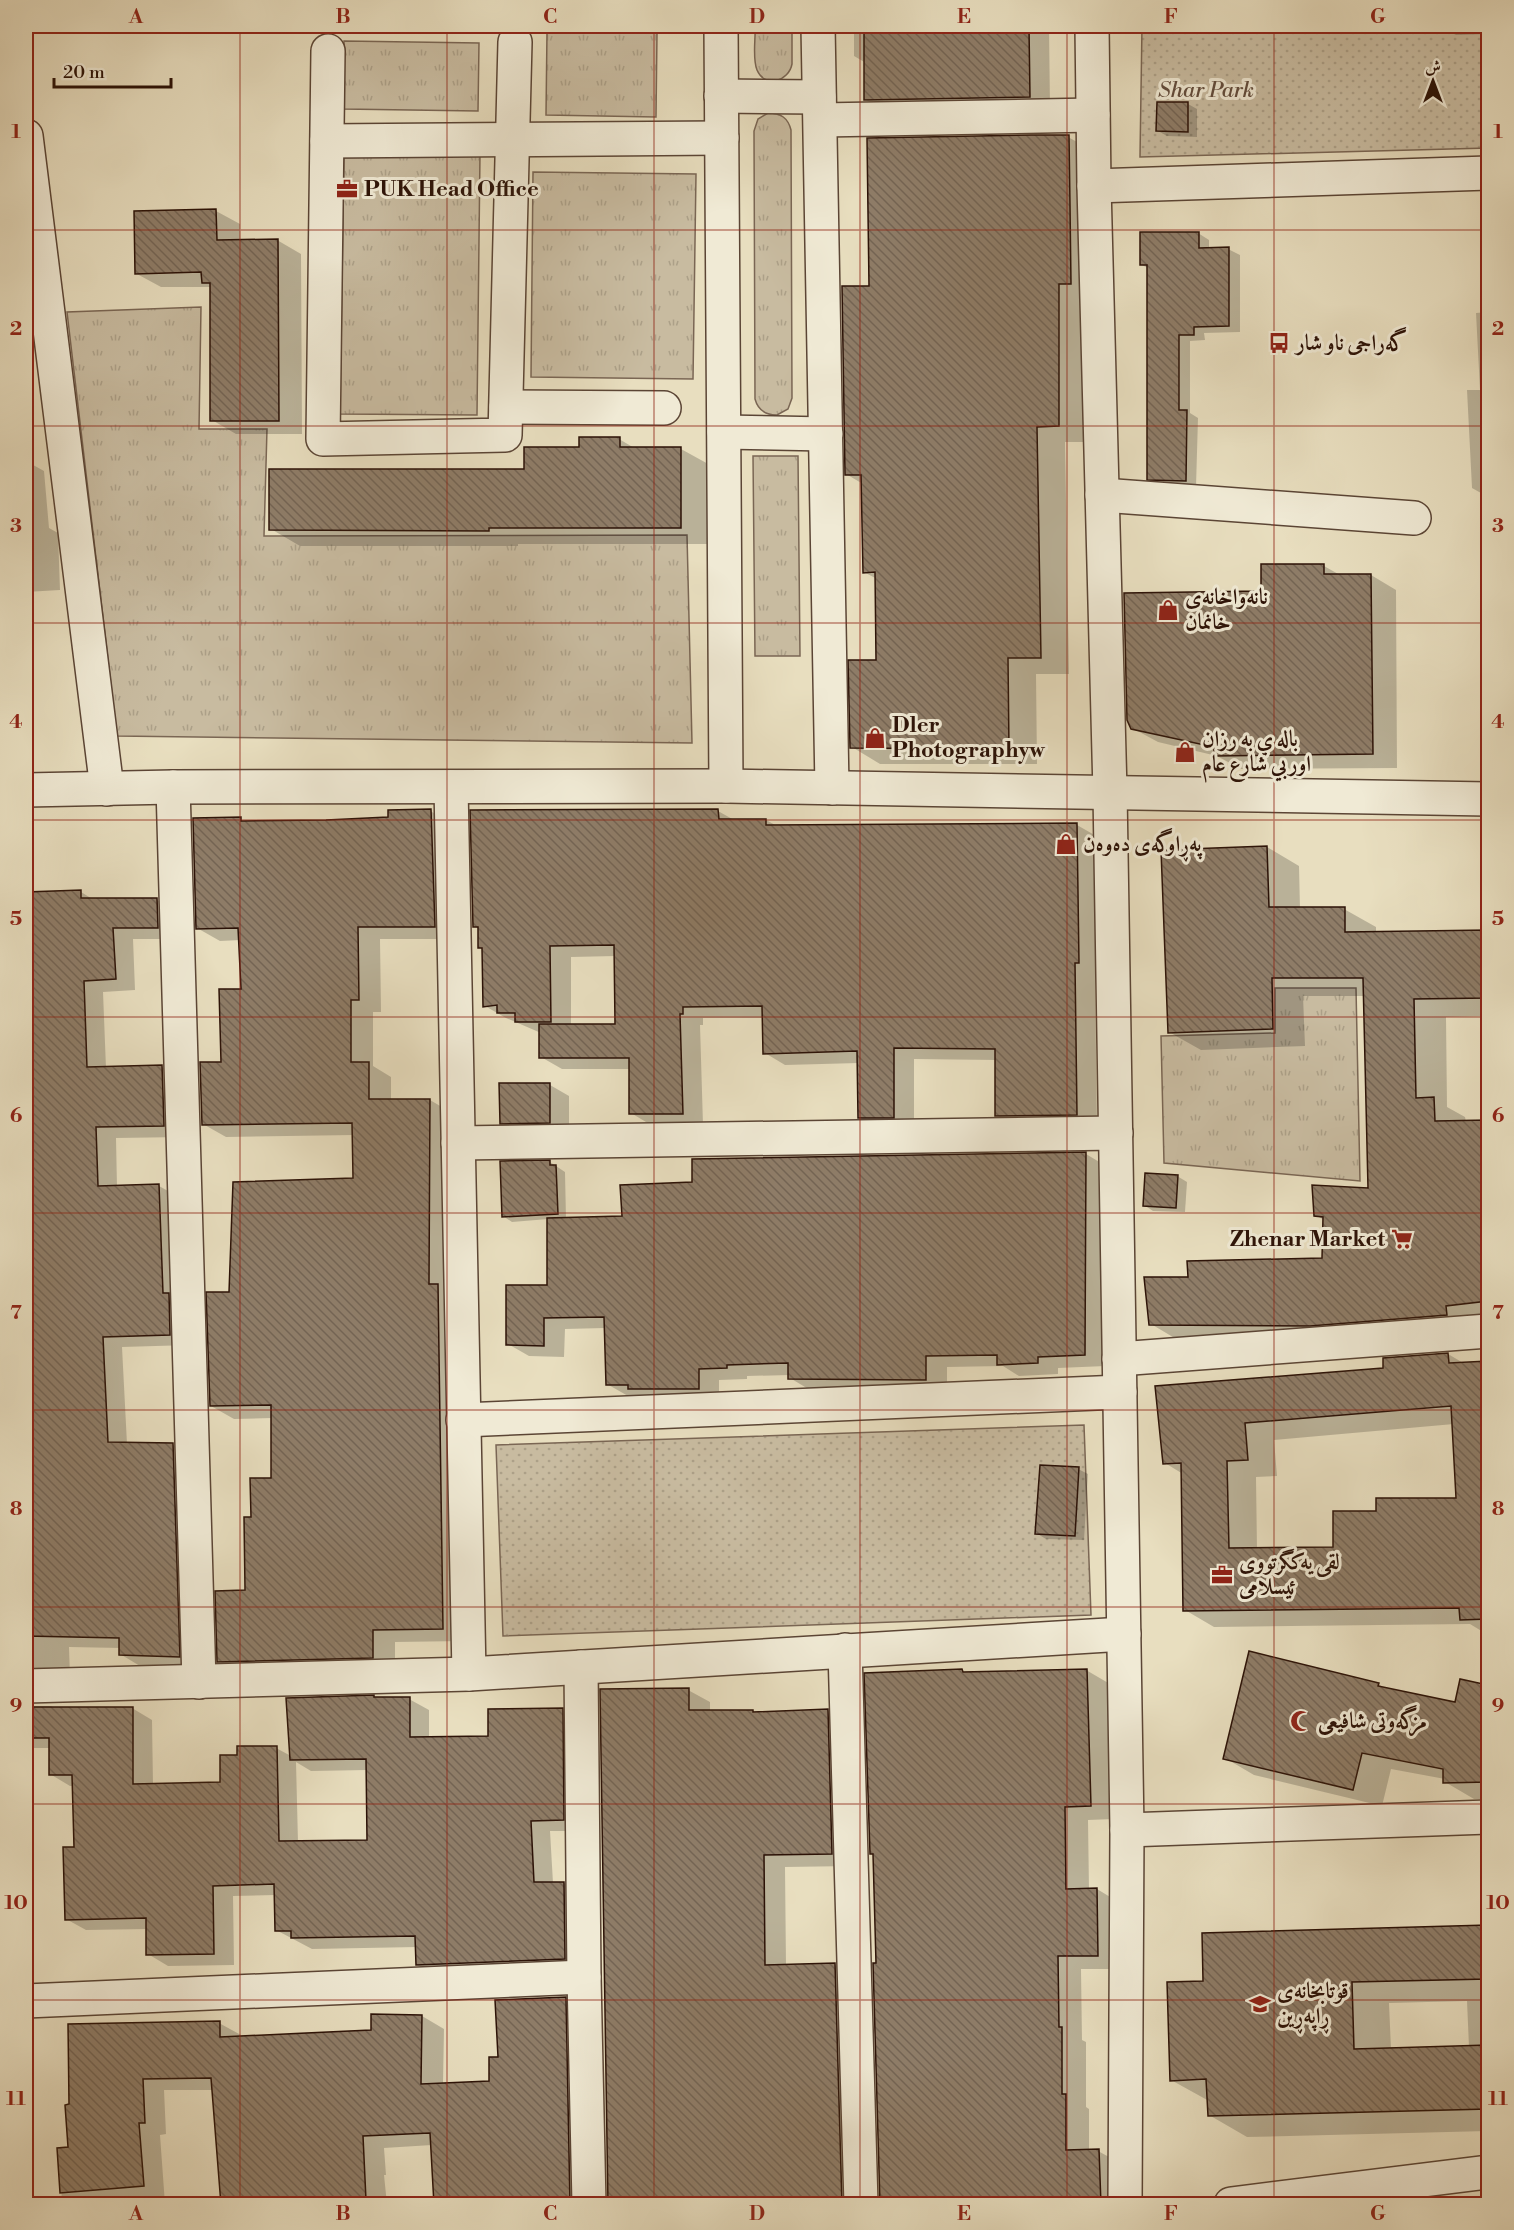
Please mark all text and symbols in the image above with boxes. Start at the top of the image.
text: A [128,5,144,30]
text: B [335,5,351,30]
text: C [543,5,557,30]
text: D [749,5,765,30]
text: E [957,5,971,30]
text: F [1164,5,1178,30]
text: G [1370,5,1386,30]
scale bar [54,51,171,89]
north arrow [1403,51,1463,111]
text: ش [1425,57,1441,77]
text: 20 m [63,61,105,84]
park label: Shar Park [1158,77,1254,104]
text: 1 [11,120,21,145]
text: 1 [1493,120,1503,145]
place label: PUK Head Office [364,176,539,203]
office icon: PUK Head Office [335,177,359,201]
text: 2 [10,317,22,342]
text: 2 [1492,317,1504,342]
place label: گەراجی ناو شار [1293,326,1407,357]
bus stop icon: گەراجی ناو شار [1267,331,1291,355]
text: 3 [10,514,22,539]
text: 3 [1492,514,1504,539]
place label: نانەواخانەی خانمان [1185,584,1268,636]
shop icon: نانەواخانەی خانمان [1156,598,1180,622]
text: 4 [9,710,23,735]
text: 4 [1491,710,1505,735]
place label: Dler Photographyw [892,712,1046,764]
shop icon: Dler Photographyw [863,726,887,750]
place label: باله ي به رزان اوربي شارع عام [1202,726,1311,783]
shop icon: باله ي به رزان اوربي شارع عام [1173,740,1197,764]
place label: پەڕاوگەی دەوەن [1083,827,1203,862]
shop icon: پەڕاوگەی دەوەن [1054,832,1078,856]
text: 5 [10,907,22,932]
text: 5 [1492,907,1504,932]
text: 6 [10,1104,23,1129]
text: 6 [1492,1104,1505,1129]
place label: Zhenar Market [1230,1226,1385,1253]
supermarket icon: Zhenar Market [1390,1227,1414,1251]
text: 7 [10,1301,22,1326]
text: 7 [1492,1301,1504,1326]
text: 8 [10,1497,23,1522]
text: 8 [1492,1497,1505,1522]
place label: لقی یەکگرتووی ئیسلامی [1238,1548,1340,1601]
office icon: لقی یەکگرتووی ئیسلامی [1210,1563,1234,1587]
text: 9 [10,1694,22,1719]
text: 9 [1492,1694,1504,1719]
place label: مزگەوتی شافیعی [1318,1704,1427,1737]
mosque icon: مزگەوتی شافیعی [1289,1709,1313,1733]
text: 10 [4,1891,28,1916]
text: 10 [1486,1891,1510,1916]
place label: قوتابخانەی ڕاپەڕین [1277,1978,1349,2034]
school or university icon: قوتابخانەی ڕاپەڕین [1248,1992,1272,2016]
text: 11 [6,2087,26,2112]
text: 11 [1488,2087,1508,2112]
text: A [128,2202,144,2227]
text: B [335,2202,351,2227]
text: C [543,2202,557,2227]
text: D [749,2202,765,2227]
text: E [957,2202,971,2227]
text: F [1164,2202,1178,2227]
text: G [1370,2202,1386,2227]

